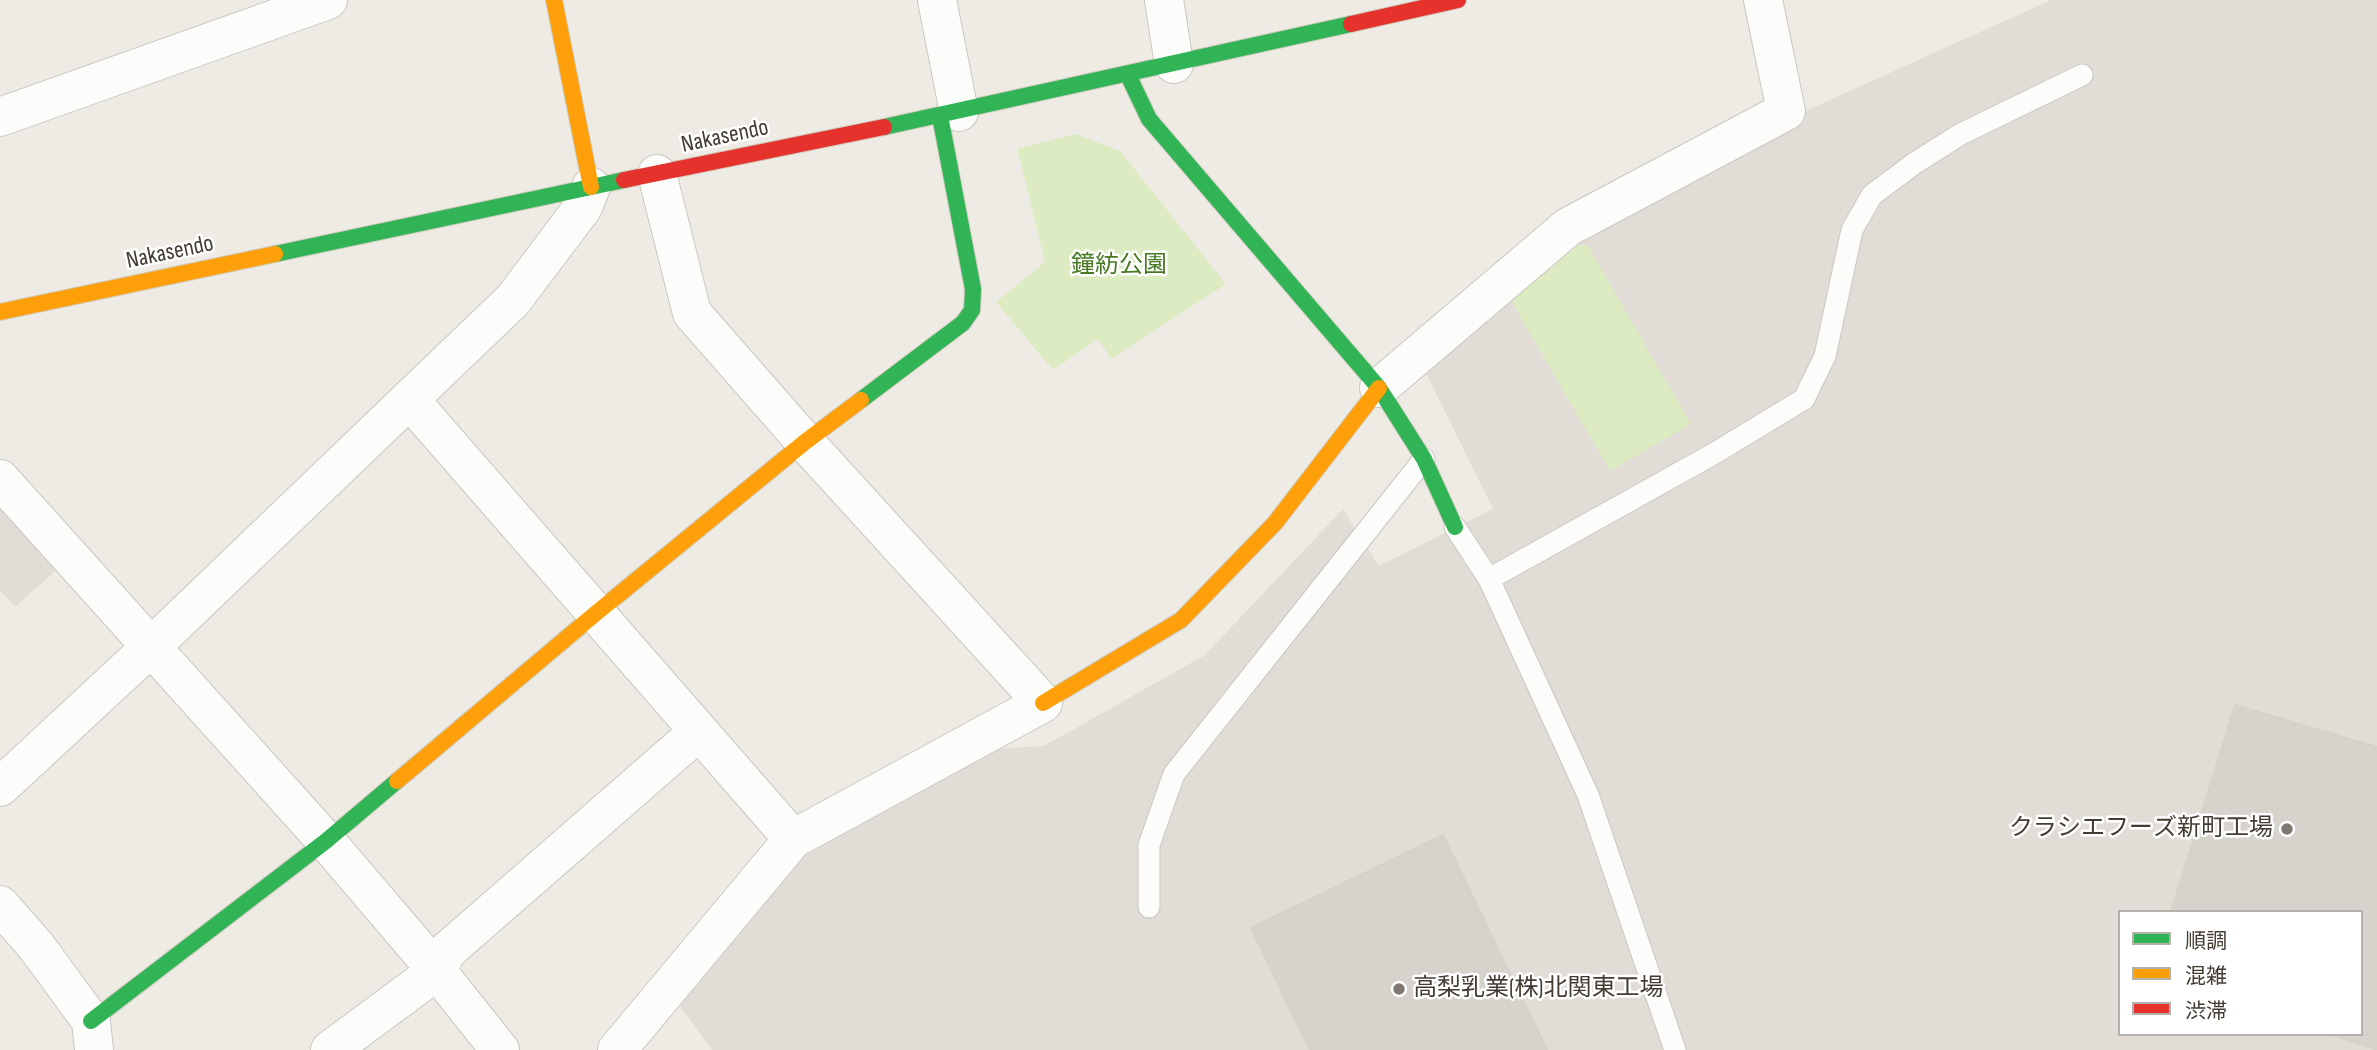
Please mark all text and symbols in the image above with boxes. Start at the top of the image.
street label: Nakasendo [679,114,771,160]
street label: Nakasendo [124,230,216,276]
park label: 鐘紡公園 [1071,252,1167,280]
place label: クラシエフーズ新町工場 [2009,815,2273,843]
marker: クラシエフーズ新町工場 [2279,821,2295,837]
legend [2118,910,2363,1036]
text: 順調 [2185,929,2227,954]
text: 混雑 [2185,964,2227,989]
place label: 高梨乳業(株)北関東工場 [1413,975,1663,1003]
marker: 高梨乳業(株)北関東工場 [1391,981,1407,997]
text: 渋滞 [2185,999,2227,1024]

